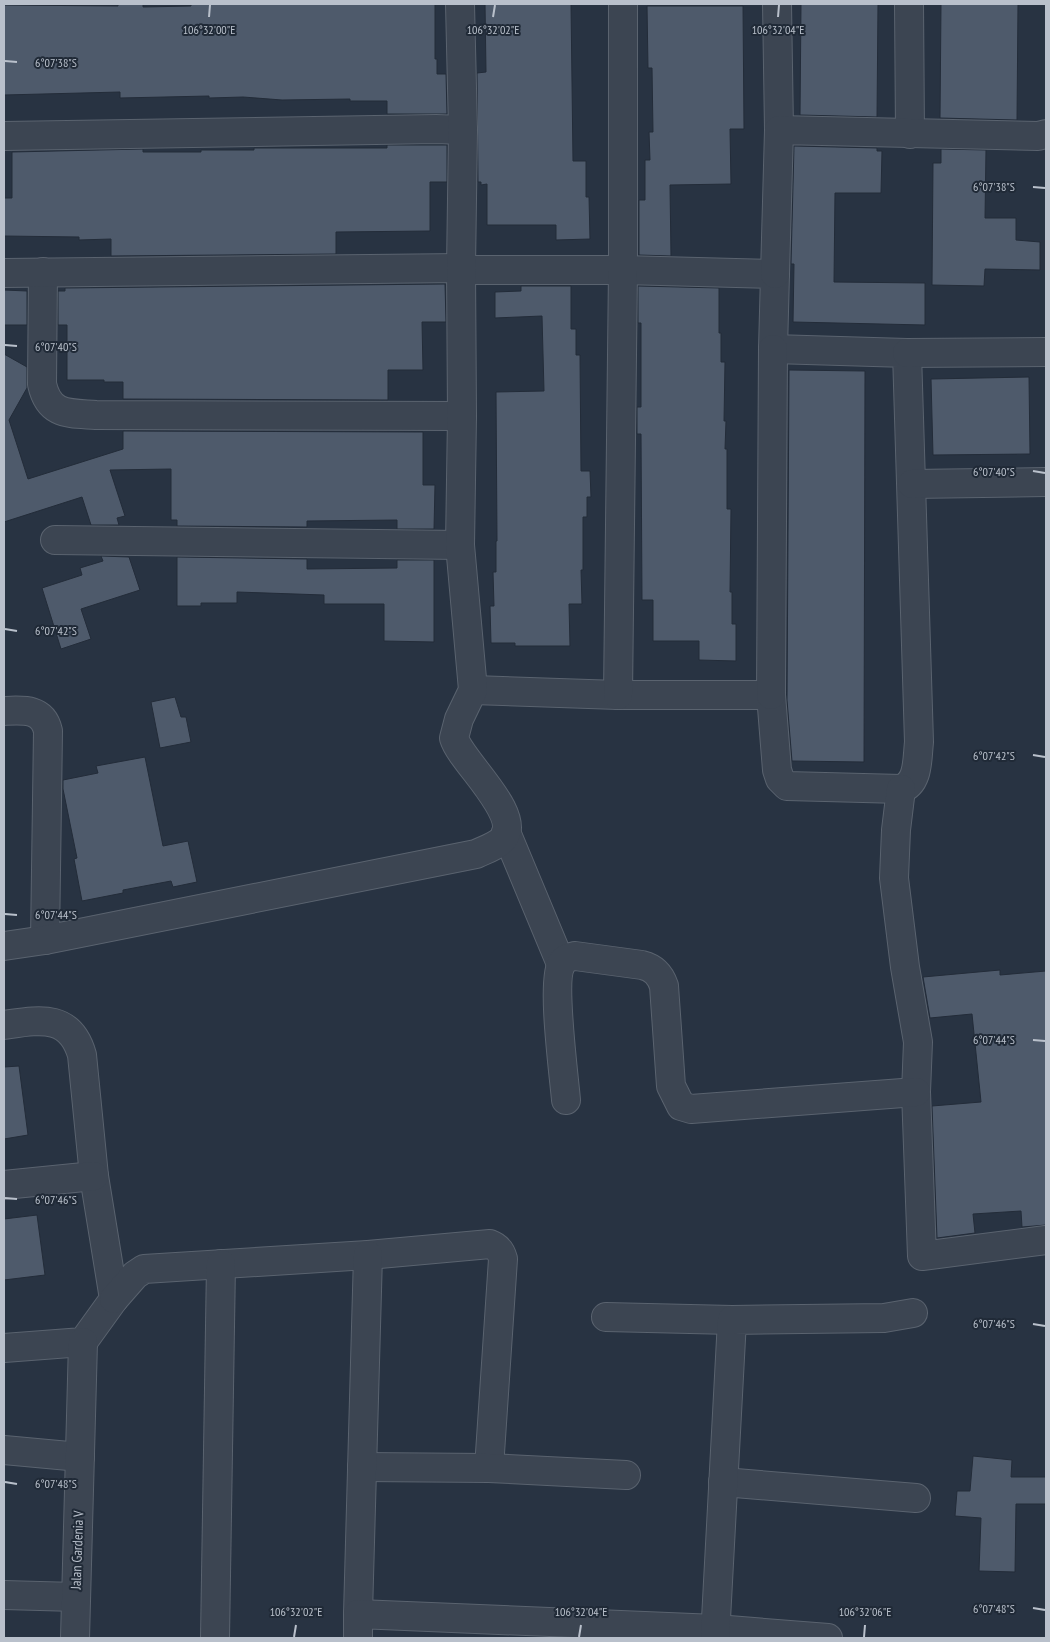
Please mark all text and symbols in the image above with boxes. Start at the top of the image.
text: 106°32'00"E [183,22,235,37]
text: 106°32'02"E [467,22,519,37]
text: 106°32'04"E [752,22,804,37]
text: 6°07'38"S [35,55,77,70]
text: 6°07'38"S [973,179,1015,194]
text: 6°07'40"S [35,339,77,354]
text: 6°07'40"S [973,464,1015,479]
text: 6°07'42"S [35,623,77,638]
text: 6°07'42"S [973,748,1015,763]
text: 6°07'44"S [35,907,77,922]
text: 6°07'44"S [973,1032,1015,1047]
text: 6°07'46"S [35,1192,77,1207]
text: 6°07'46"S [973,1316,1015,1331]
text: 6°07'48"S [35,1476,77,1491]
street label: Jalan Gardenia V [67,1510,87,1591]
text: 6°07'48"S [973,1601,1015,1616]
text: 106°32'02"E [270,1604,322,1619]
text: 106°32'04"E [555,1604,607,1619]
text: 106°32'06"E [839,1604,891,1619]

